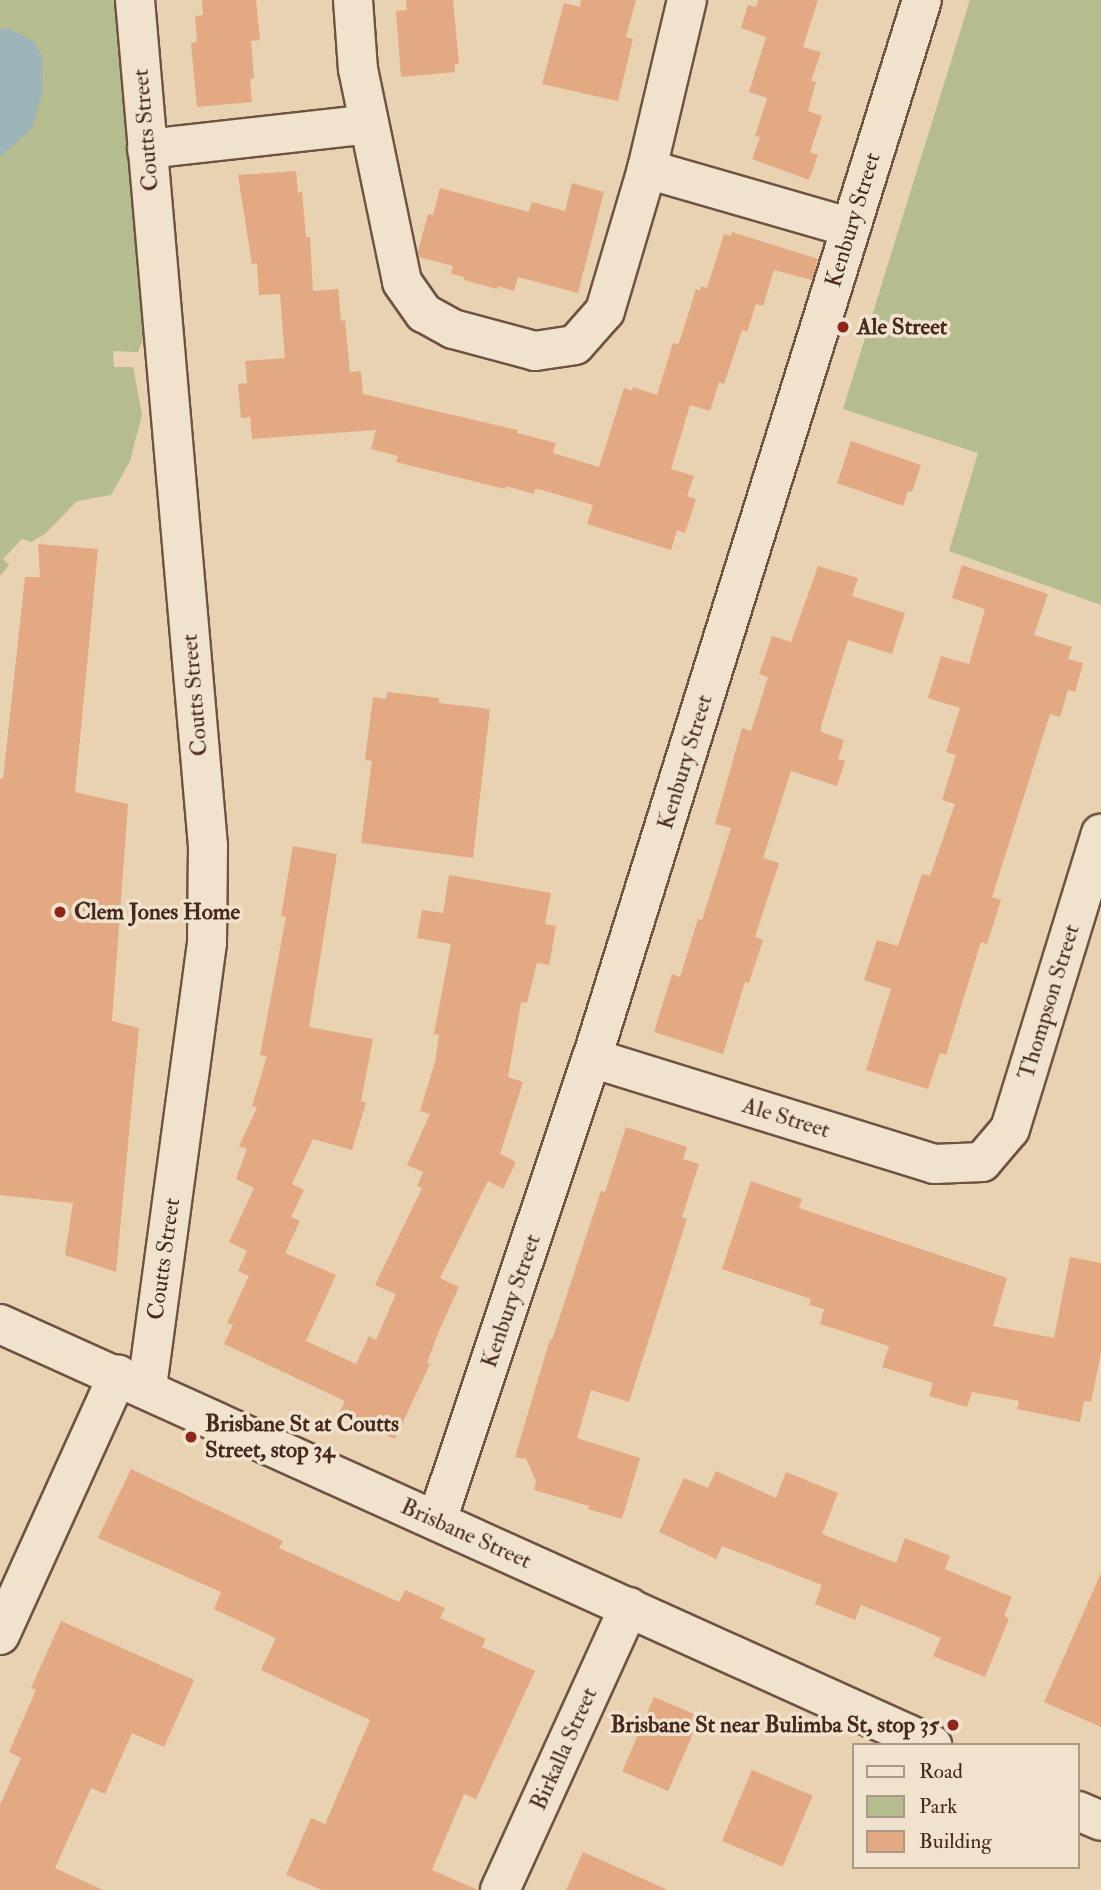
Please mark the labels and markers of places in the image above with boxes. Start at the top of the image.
place label: Ale Street [857,313,947,341]
marker: Ale Street [835,319,851,335]
place label: Clem Jones Home [74,898,240,926]
marker: Clem Jones Home [52,904,68,920]
place label: Brisbane St at Coutts Street, stop 34 [205,1410,399,1464]
marker: Brisbane St at Coutts Street, stop 34 [183,1429,199,1445]
place label: Brisbane St near Bulimba St, stop 35 [610,1711,939,1739]
marker: Brisbane St near Bulimba St, stop 35 [945,1717,961,1733]

